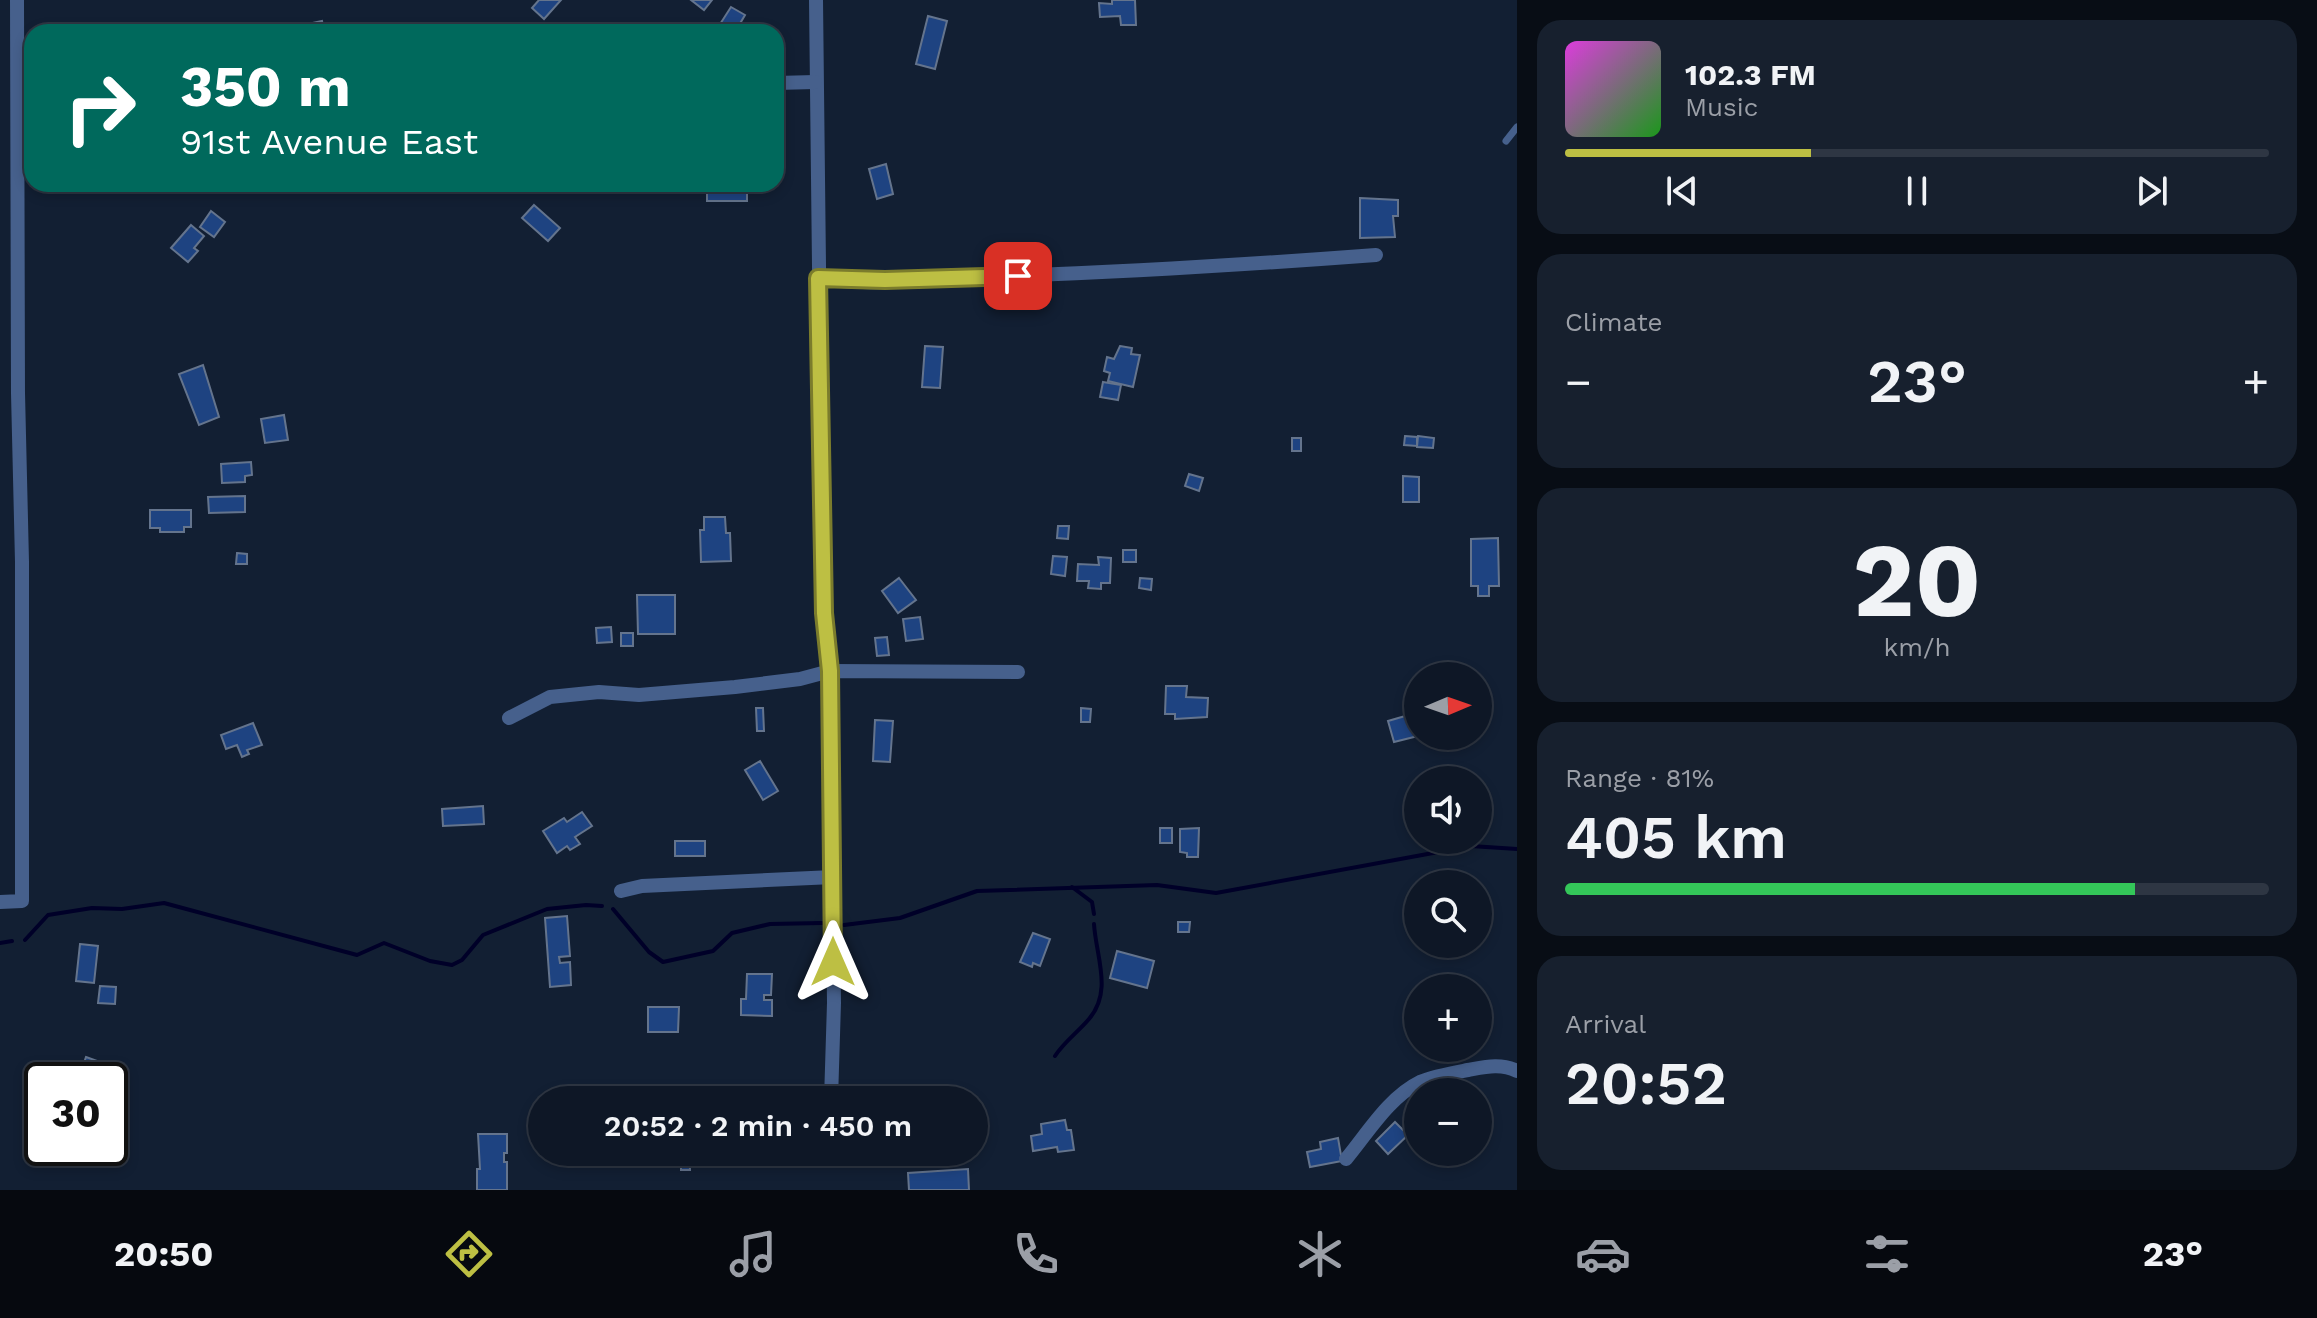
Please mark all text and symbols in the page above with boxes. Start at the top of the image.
text: 350 m [180,54,351,120]
icon: right [48,56,152,160]
text: 102.3 FM [1685,57,1816,92]
text: Music [1685,92,1758,122]
text: 91st Avenue East [180,121,478,163]
icon: previous [1660,169,1704,213]
icon: pause [1895,169,1939,213]
icon: next [2130,169,2174,213]
pin [984,242,1052,310]
icon: arrive [996,254,1040,298]
text: Climate [1565,307,1663,337]
text: 23° [1867,346,1967,417]
text: − [1565,356,1592,408]
text: + [2242,356,2269,408]
text: 20 [1853,519,1981,641]
text: km/h [1884,632,1950,662]
north arrow [1404,662,1492,750]
map controls [1404,662,1492,1166]
text: Range · 81% [1565,763,1714,793]
button: sound [1404,766,1492,854]
text: 405 km [1565,802,1787,873]
button: search [1404,870,1492,958]
position arrow [791,920,875,1004]
button: + [1404,974,1492,1062]
text: Arrival [1565,1009,1646,1039]
text: 20:52 [1565,1048,1727,1119]
speed limit sign: 30 [24,1062,128,1166]
button: − [1404,1078,1492,1166]
text: 20:52 · 2 min · 450 m [604,1108,912,1143]
icon: directions [441,1226,497,1282]
icon: music [725,1226,781,1282]
icon: phone [1008,1226,1064,1282]
icon: climate [1292,1226,1348,1282]
icon: car [1575,1226,1631,1282]
icon: filters [1859,1226,1915,1282]
text: 20:50 [114,1233,213,1275]
text: 23° [2143,1233,2203,1275]

